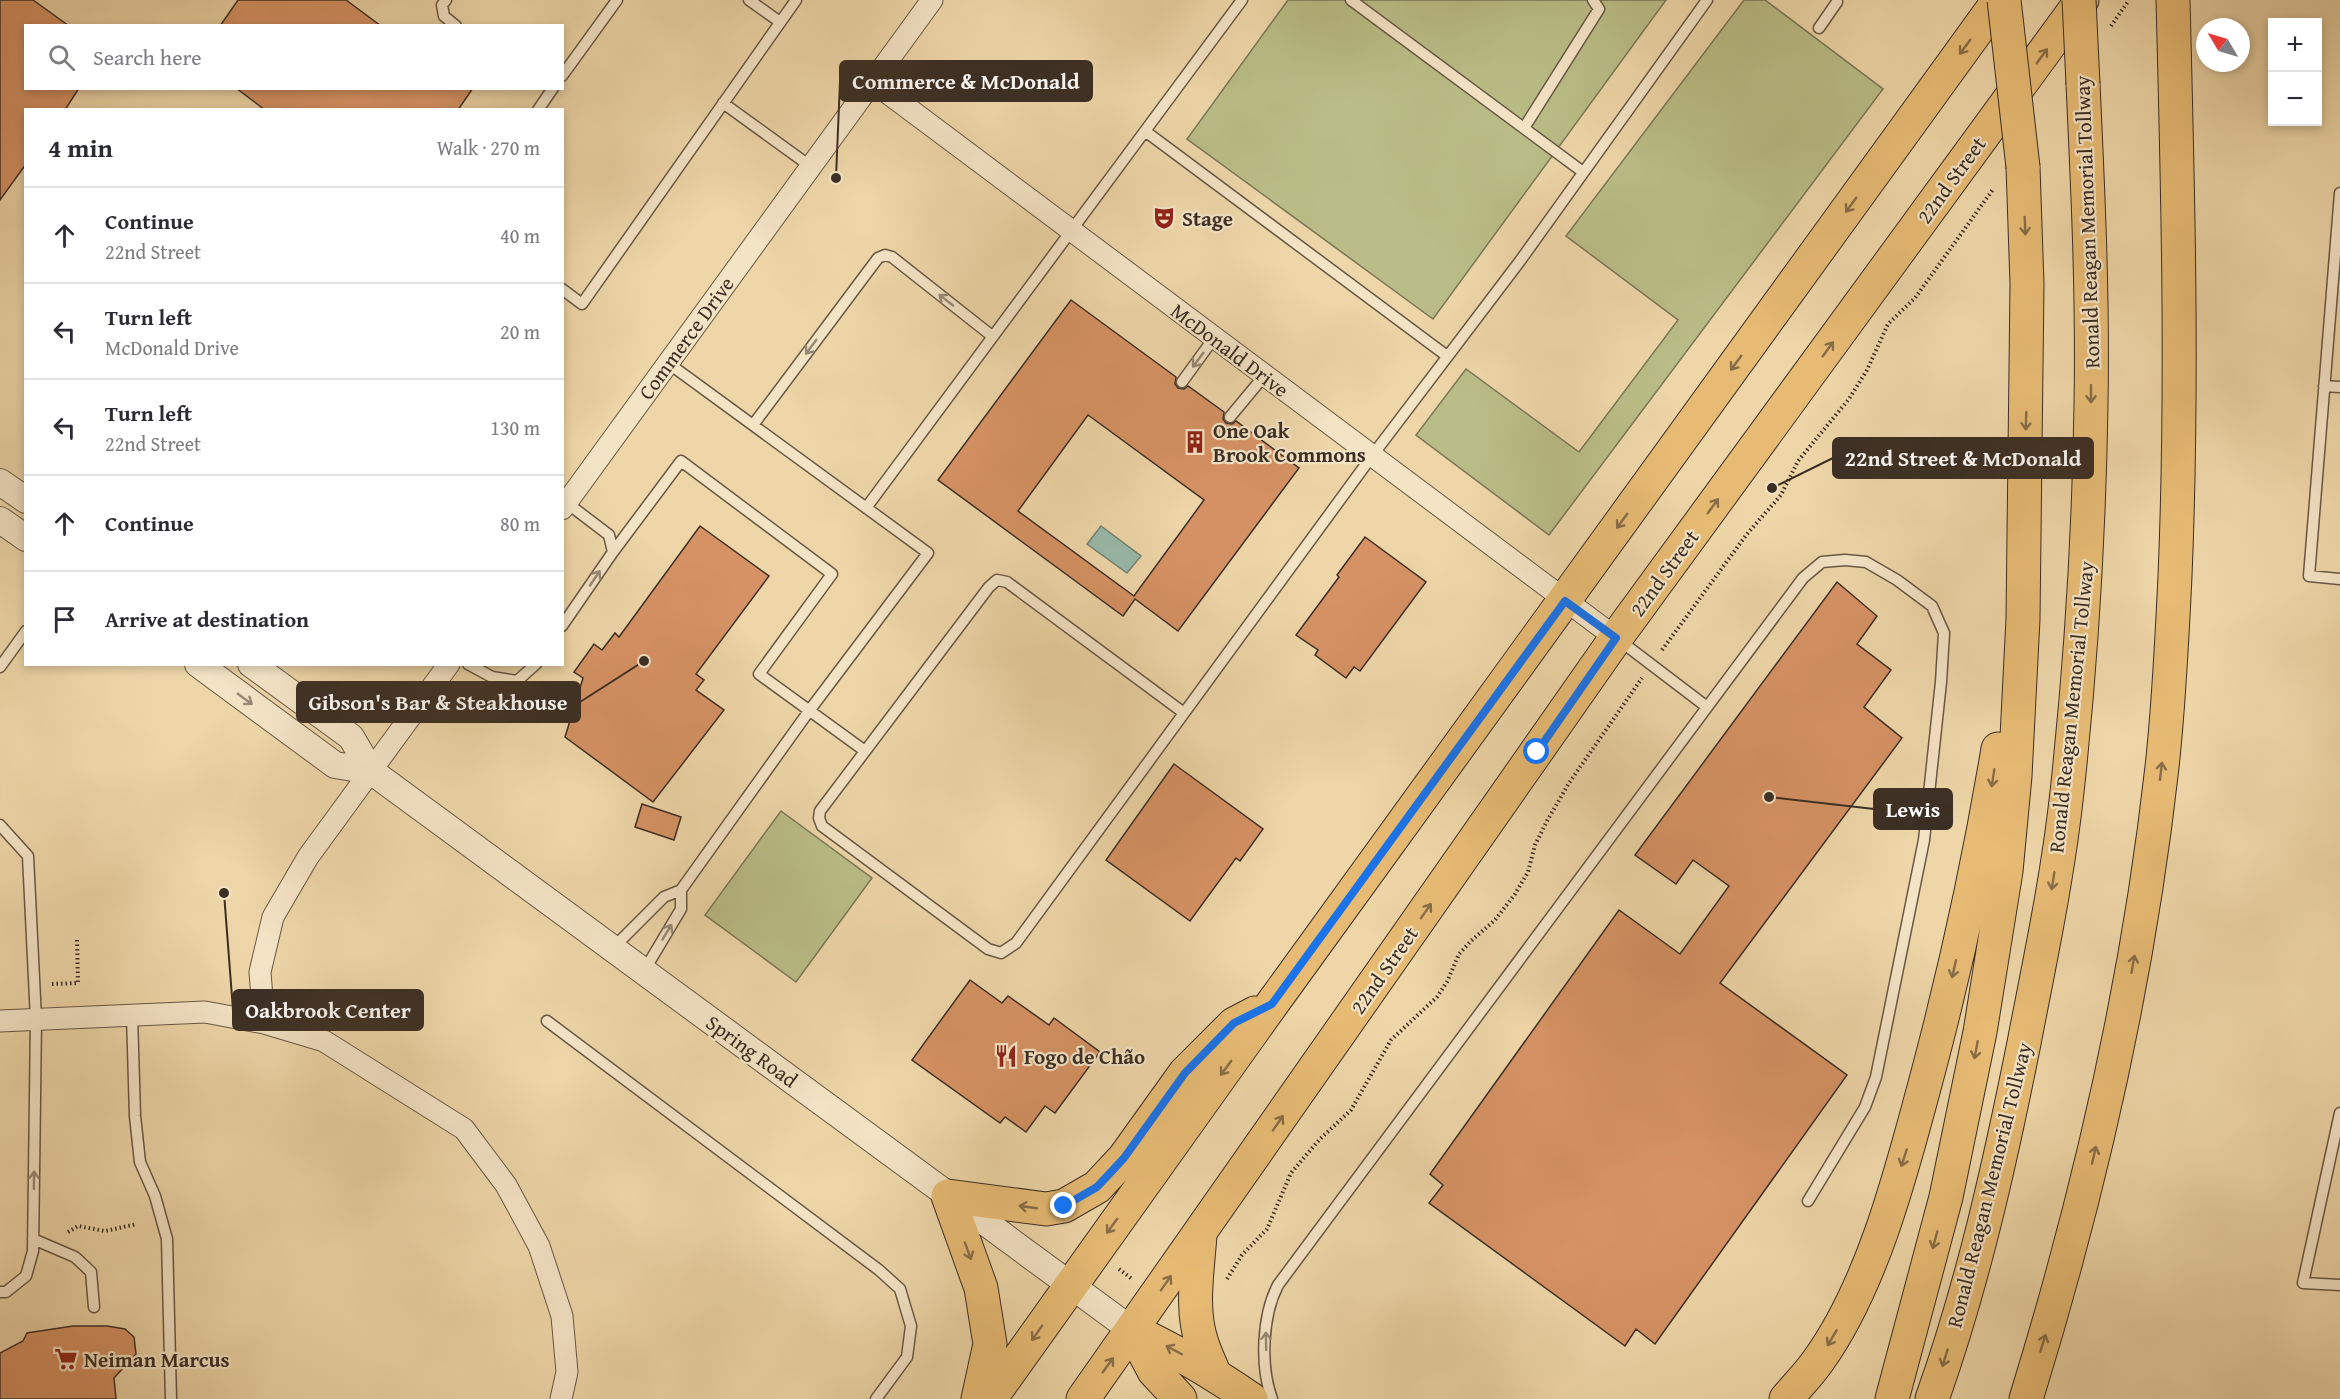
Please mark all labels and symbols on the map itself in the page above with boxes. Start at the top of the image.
north arrow [2196,18,2250,72]
one-way arrow [1959,39,1971,55]
one-way arrow [2036,48,2048,64]
callout: Commerce & McDonald [840,61,1092,101]
text: Commerce & McDonald [852,65,1080,97]
street label: Ronald Reagan Memorial Tollway [2066,74,2108,369]
street label: 22nd Street [1909,130,1994,230]
one-way arrow [1845,197,1857,213]
place label: Stage [1182,203,1233,234]
theatre icon: Stage [1151,205,1177,231]
one-way arrow [2020,215,2031,235]
street label: Commerce Drive [631,270,741,406]
one-way arrow [938,294,954,307]
street label: McDonald Drive [1165,295,1296,405]
one-way arrow [805,339,818,355]
one-way arrow [1822,341,1834,357]
one-way arrow [1191,351,1204,367]
one-way arrow [1730,355,1743,371]
one-way arrow [2085,384,2097,404]
one-way arrow [2020,410,2031,430]
place label: One Oak Brook Commons [1213,415,1366,470]
building icon: One Oak Brook Commons [1182,429,1208,455]
callout: 22nd Street & McDonald [1833,438,2093,478]
text: 22nd Street & McDonald [1845,442,2082,474]
one-way arrow [1707,499,1719,515]
one-way arrow [1616,513,1628,529]
street label: 22nd Street [1622,523,1707,623]
street label: Ronald Reagan Memorial Tollway [2040,559,2102,854]
one-way arrow [589,569,602,586]
callout: Gibson's Bar & Steakhouse [297,682,580,722]
text: Gibson's Bar & Steakhouse [309,686,568,718]
one-way arrow [236,693,252,705]
route start [1523,738,1549,764]
one-way arrow [2156,762,2167,781]
one-way arrow [1987,768,1998,787]
callout: Lewis [1874,789,1952,829]
text: Lewis [1886,793,1940,825]
one-way arrow [2047,871,2058,890]
one-way arrow [1420,903,1432,920]
street label: 22nd Street [1342,919,1426,1020]
one-way arrow [662,924,674,941]
one-way arrow [2128,955,2139,974]
one-way arrow [1948,959,1960,978]
callout: Oakbrook Center [233,990,423,1030]
text: Oakbrook Center [245,994,411,1026]
street label: Spring Road [700,1007,805,1095]
street label: Ronald Reagan Memorial Tollway [1938,1038,2040,1331]
one-way arrow [1970,1039,1981,1059]
place label: Fogo de Chão [1024,1041,1145,1072]
restaurant icon: Fogo de Chão [993,1043,1019,1069]
one-way arrow [1220,1060,1232,1076]
one-way arrow [1272,1115,1284,1131]
one-way arrow [2089,1146,2101,1165]
one-way arrow [1898,1148,1909,1167]
one-way arrow [28,1171,40,1191]
route end [1050,1192,1076,1218]
one-way arrow [1019,1201,1039,1212]
one-way arrow [1106,1218,1118,1234]
one-way arrow [1929,1230,1940,1249]
one-way arrow [963,1242,974,1260]
one-way arrow [1160,1275,1172,1291]
one-way arrow [1031,1324,1043,1340]
one-way arrow [1825,1329,1837,1346]
one-way arrow [1260,1332,1271,1352]
one-way arrow [2038,1334,2049,1353]
place label: Neiman Marcus [84,1344,230,1375]
one-way arrow [1166,1344,1184,1355]
supermarket icon: Neiman Marcus [53,1346,79,1372]
one-way arrow [1939,1348,1950,1367]
one-way arrow [1102,1357,1114,1373]

